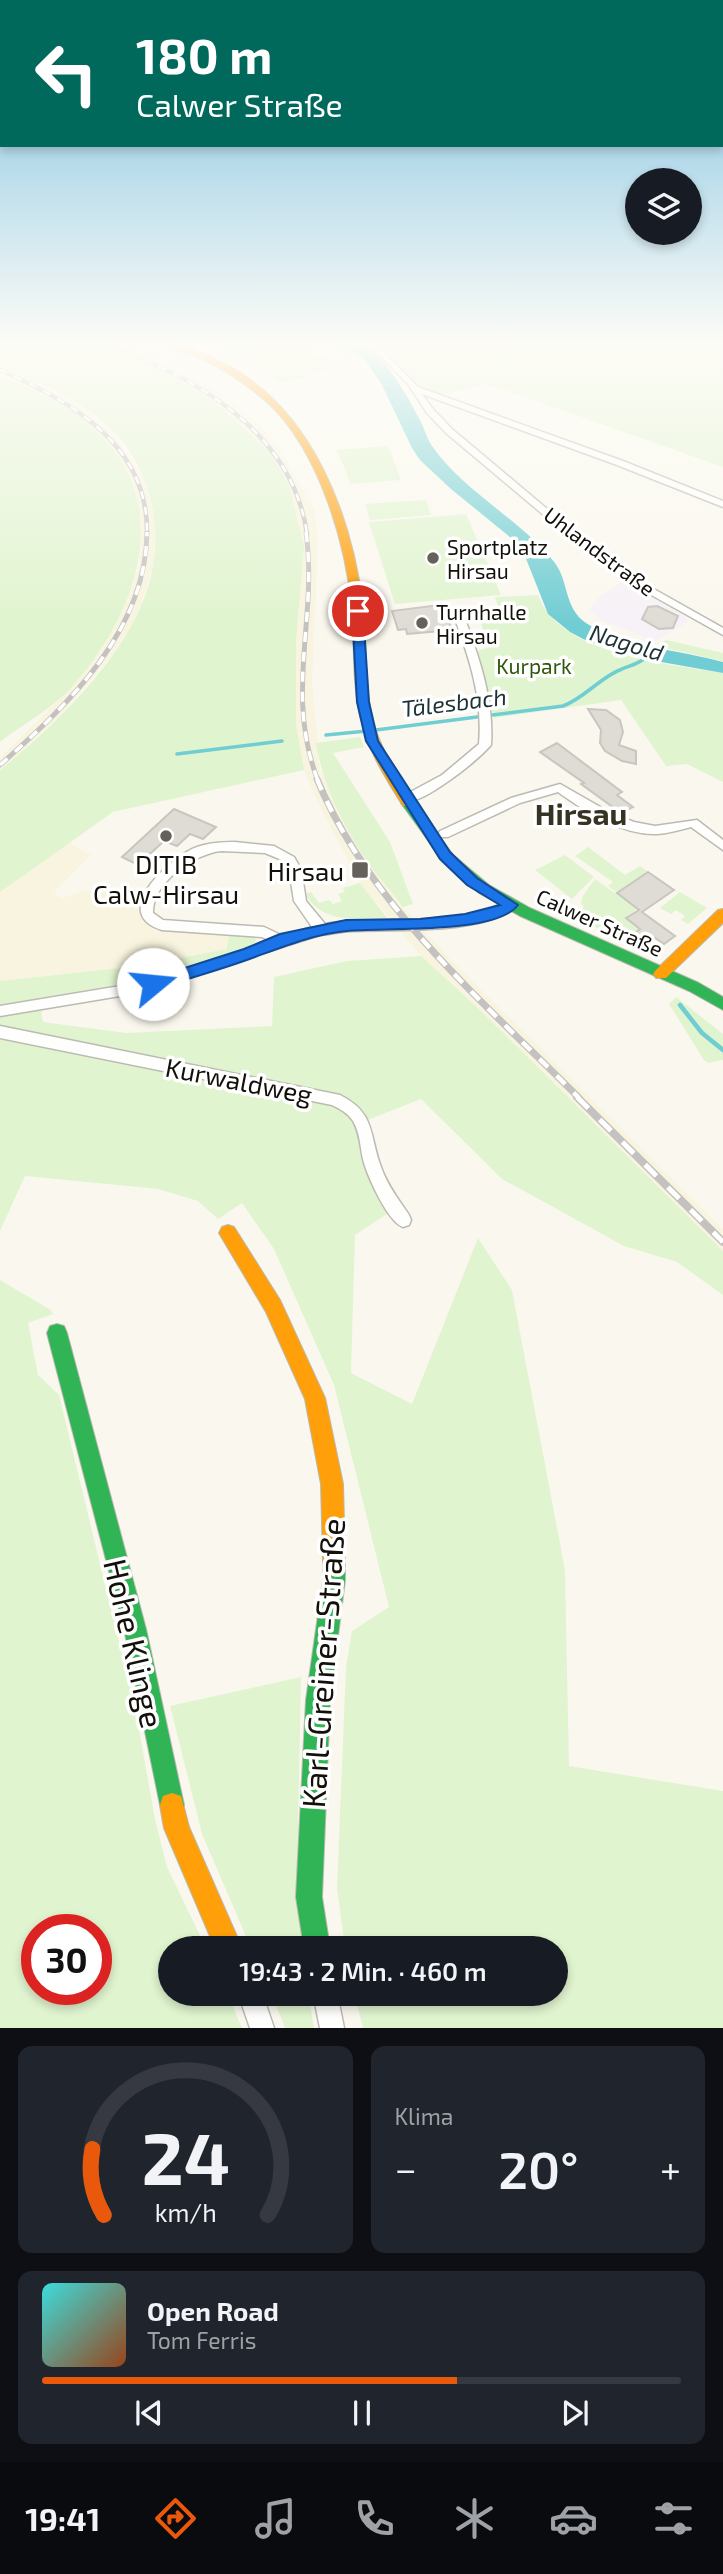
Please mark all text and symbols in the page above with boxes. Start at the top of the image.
text: 180 m [136,25,272,84]
icon: left [21,28,112,119]
text: Calwer Straße [136,85,343,123]
map controls [625,168,702,245]
button: layers [625,168,702,245]
street label: Uhlandstraße [540,501,660,601]
place label: Sportplatz Hirsau [447,534,548,583]
marker: Sportplatz Hirsau [425,550,441,566]
pin [328,581,388,641]
icon: arrive [339,592,377,630]
place label: Turnhalle Hirsau [436,599,526,648]
marker: Turnhalle Hirsau [414,615,430,631]
water label: Nagold [587,618,667,666]
park label: Kurpark [496,653,572,678]
water label: Tälesbach [400,682,508,722]
district label: Hirsau [535,795,627,831]
marker: DITIB Calw-Hirsau [158,828,174,844]
place label: DITIB Calw-Hirsau [93,848,239,909]
place label: Hirsau [267,855,344,886]
marker: Hirsau [350,860,370,880]
street label: Calwer Straße [533,883,667,961]
position arrow [116,947,190,1021]
street label: Kurwaldweg [163,1051,315,1109]
street label: Karl-Greiner-Straße [293,1517,351,1809]
street label: Hohe Klinge [97,1555,173,1731]
speed limit sign: 30 [21,1914,112,2005]
text: 19:43 · 2 Min. · 460 m [239,1955,487,1986]
text: Klima [395,2102,453,2130]
text: 24 [141,2113,230,2201]
text: 20° [498,2137,579,2199]
text: − [395,2145,417,2191]
text: + [660,2145,681,2191]
text: km/h [154,2197,216,2227]
text: Open Road [147,2295,279,2326]
text: Tom Ferris [147,2326,256,2354]
icon: previous [130,2394,168,2432]
icon: pause [343,2394,381,2432]
icon: next [556,2394,594,2432]
icon: directions [151,2494,200,2543]
icon: music [251,2494,300,2543]
icon: phone [350,2494,399,2543]
icon: climate [450,2494,499,2543]
icon: car [549,2494,598,2543]
icon: filters [649,2494,698,2543]
text: 19:41 [25,2499,100,2537]

